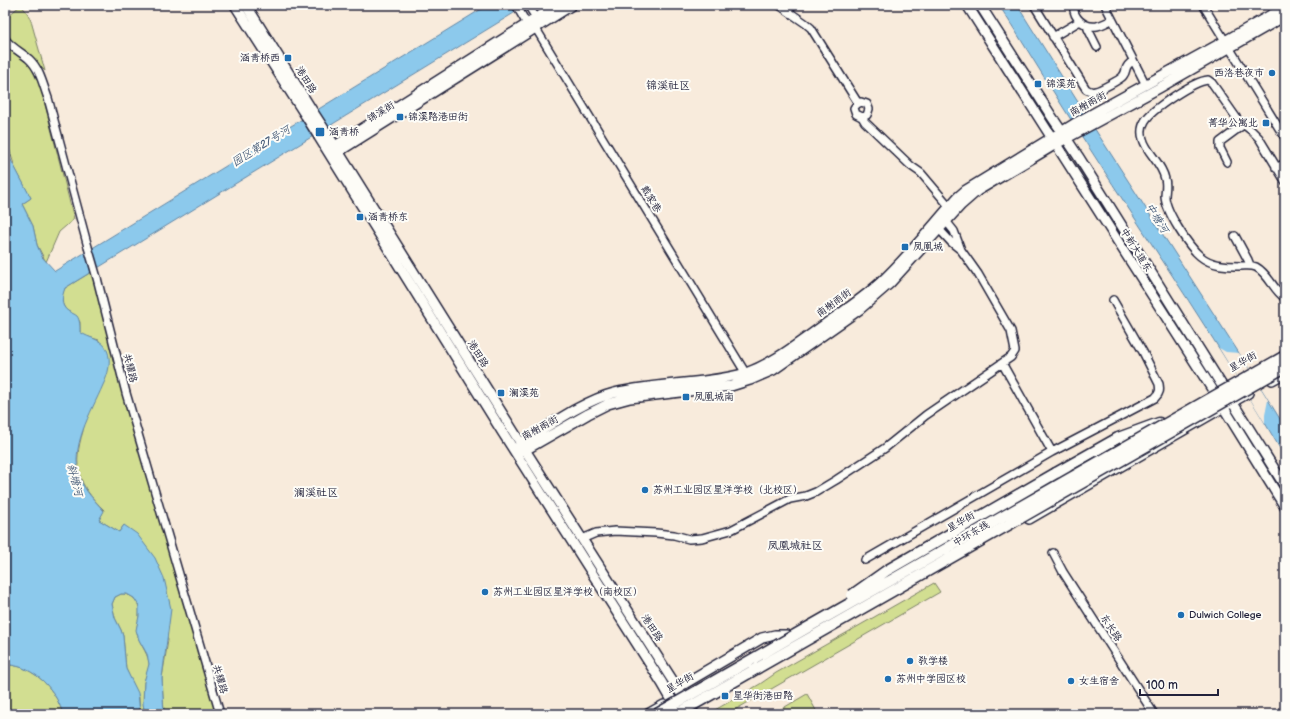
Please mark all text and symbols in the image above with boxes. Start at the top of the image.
place label: 涵青桥西 [240,52,280,64]
marker: 涵青桥西 [283,53,293,63]
street label: 港田路 [293,64,319,96]
place label: 西洛巷夜市 [1214,67,1264,79]
marker: 西洛巷夜市 [1267,68,1277,78]
place label: 锦溪苑 [1046,78,1076,90]
district label: 锦溪社区 [646,79,690,92]
marker: 锦溪苑 [1033,79,1043,89]
street label: 南榭雨街 [1068,89,1108,119]
street label: 锦溪街 [365,99,397,125]
place label: 锦溪路港田街 [408,111,468,123]
marker: 锦溪路港田街 [395,112,405,122]
place label: 菁华公寓北 [1208,117,1258,129]
marker: 菁华公寓北 [1261,118,1271,128]
water label: 园区第27号河 [229,122,294,169]
marker: 涵青桥 [314,126,326,138]
place label: 涵青桥 [329,126,359,138]
street label: 戴家巷 [638,183,664,216]
water label: 中塘河 [1143,201,1172,237]
place label: 涵青桥东 [368,211,408,223]
marker: 涵青桥东 [355,212,365,222]
street label: 中新大道东 [1118,226,1154,274]
place label: 凤凰城 [913,241,943,253]
marker: 凤凰城 [900,242,910,252]
street label: 南榭雨街 [814,286,854,320]
street label: 港田路 [465,338,491,370]
street label: 星华街 [1227,349,1259,375]
street label: 共耀路 [121,352,139,384]
place label: 澜溪苑 [509,387,539,399]
marker: 澜溪苑 [496,388,506,398]
place label: 凤凰城南 [694,391,734,403]
marker: 凤凰城南 [681,392,691,402]
street label: 南榭雨街 [520,413,560,443]
water label: 斜塘河 [65,462,86,500]
place label: 苏州工业园区星洋学校（北校区） [653,484,803,496]
marker: 苏州工业园区星洋学校（北校区） [640,485,650,495]
district label: 澜溪社区 [294,486,338,499]
street label: 星华街 [945,509,977,535]
street label: 中环东线 [951,519,991,549]
district label: 凤凰城社区 [768,539,823,552]
place label: 苏州工业园区星洋学校（南校区） [493,586,643,598]
marker: 苏州工业园区星洋学校（南校区） [480,587,490,597]
place label: Dulwich College [1189,609,1262,621]
marker: Dulwich College [1176,610,1186,620]
street label: 港田路 [639,612,665,644]
street label: 东长路 [1098,612,1124,644]
place label: 教学楼 [918,655,948,667]
marker: 教学楼 [905,656,915,666]
street label: 共耀路 [210,663,230,695]
street label: 星华街 [664,670,696,696]
scale bar [1140,671,1218,697]
place label: 苏州中学园区校 [896,673,966,685]
marker: 苏州中学园区校 [883,674,893,684]
place label: 女生宿舍 [1079,675,1119,687]
marker: 女生宿舍 [1066,676,1076,686]
text: 100 m [1146,678,1178,693]
place label: 星华街港田路 [733,690,793,702]
marker: 星华街港田路 [720,691,730,701]

